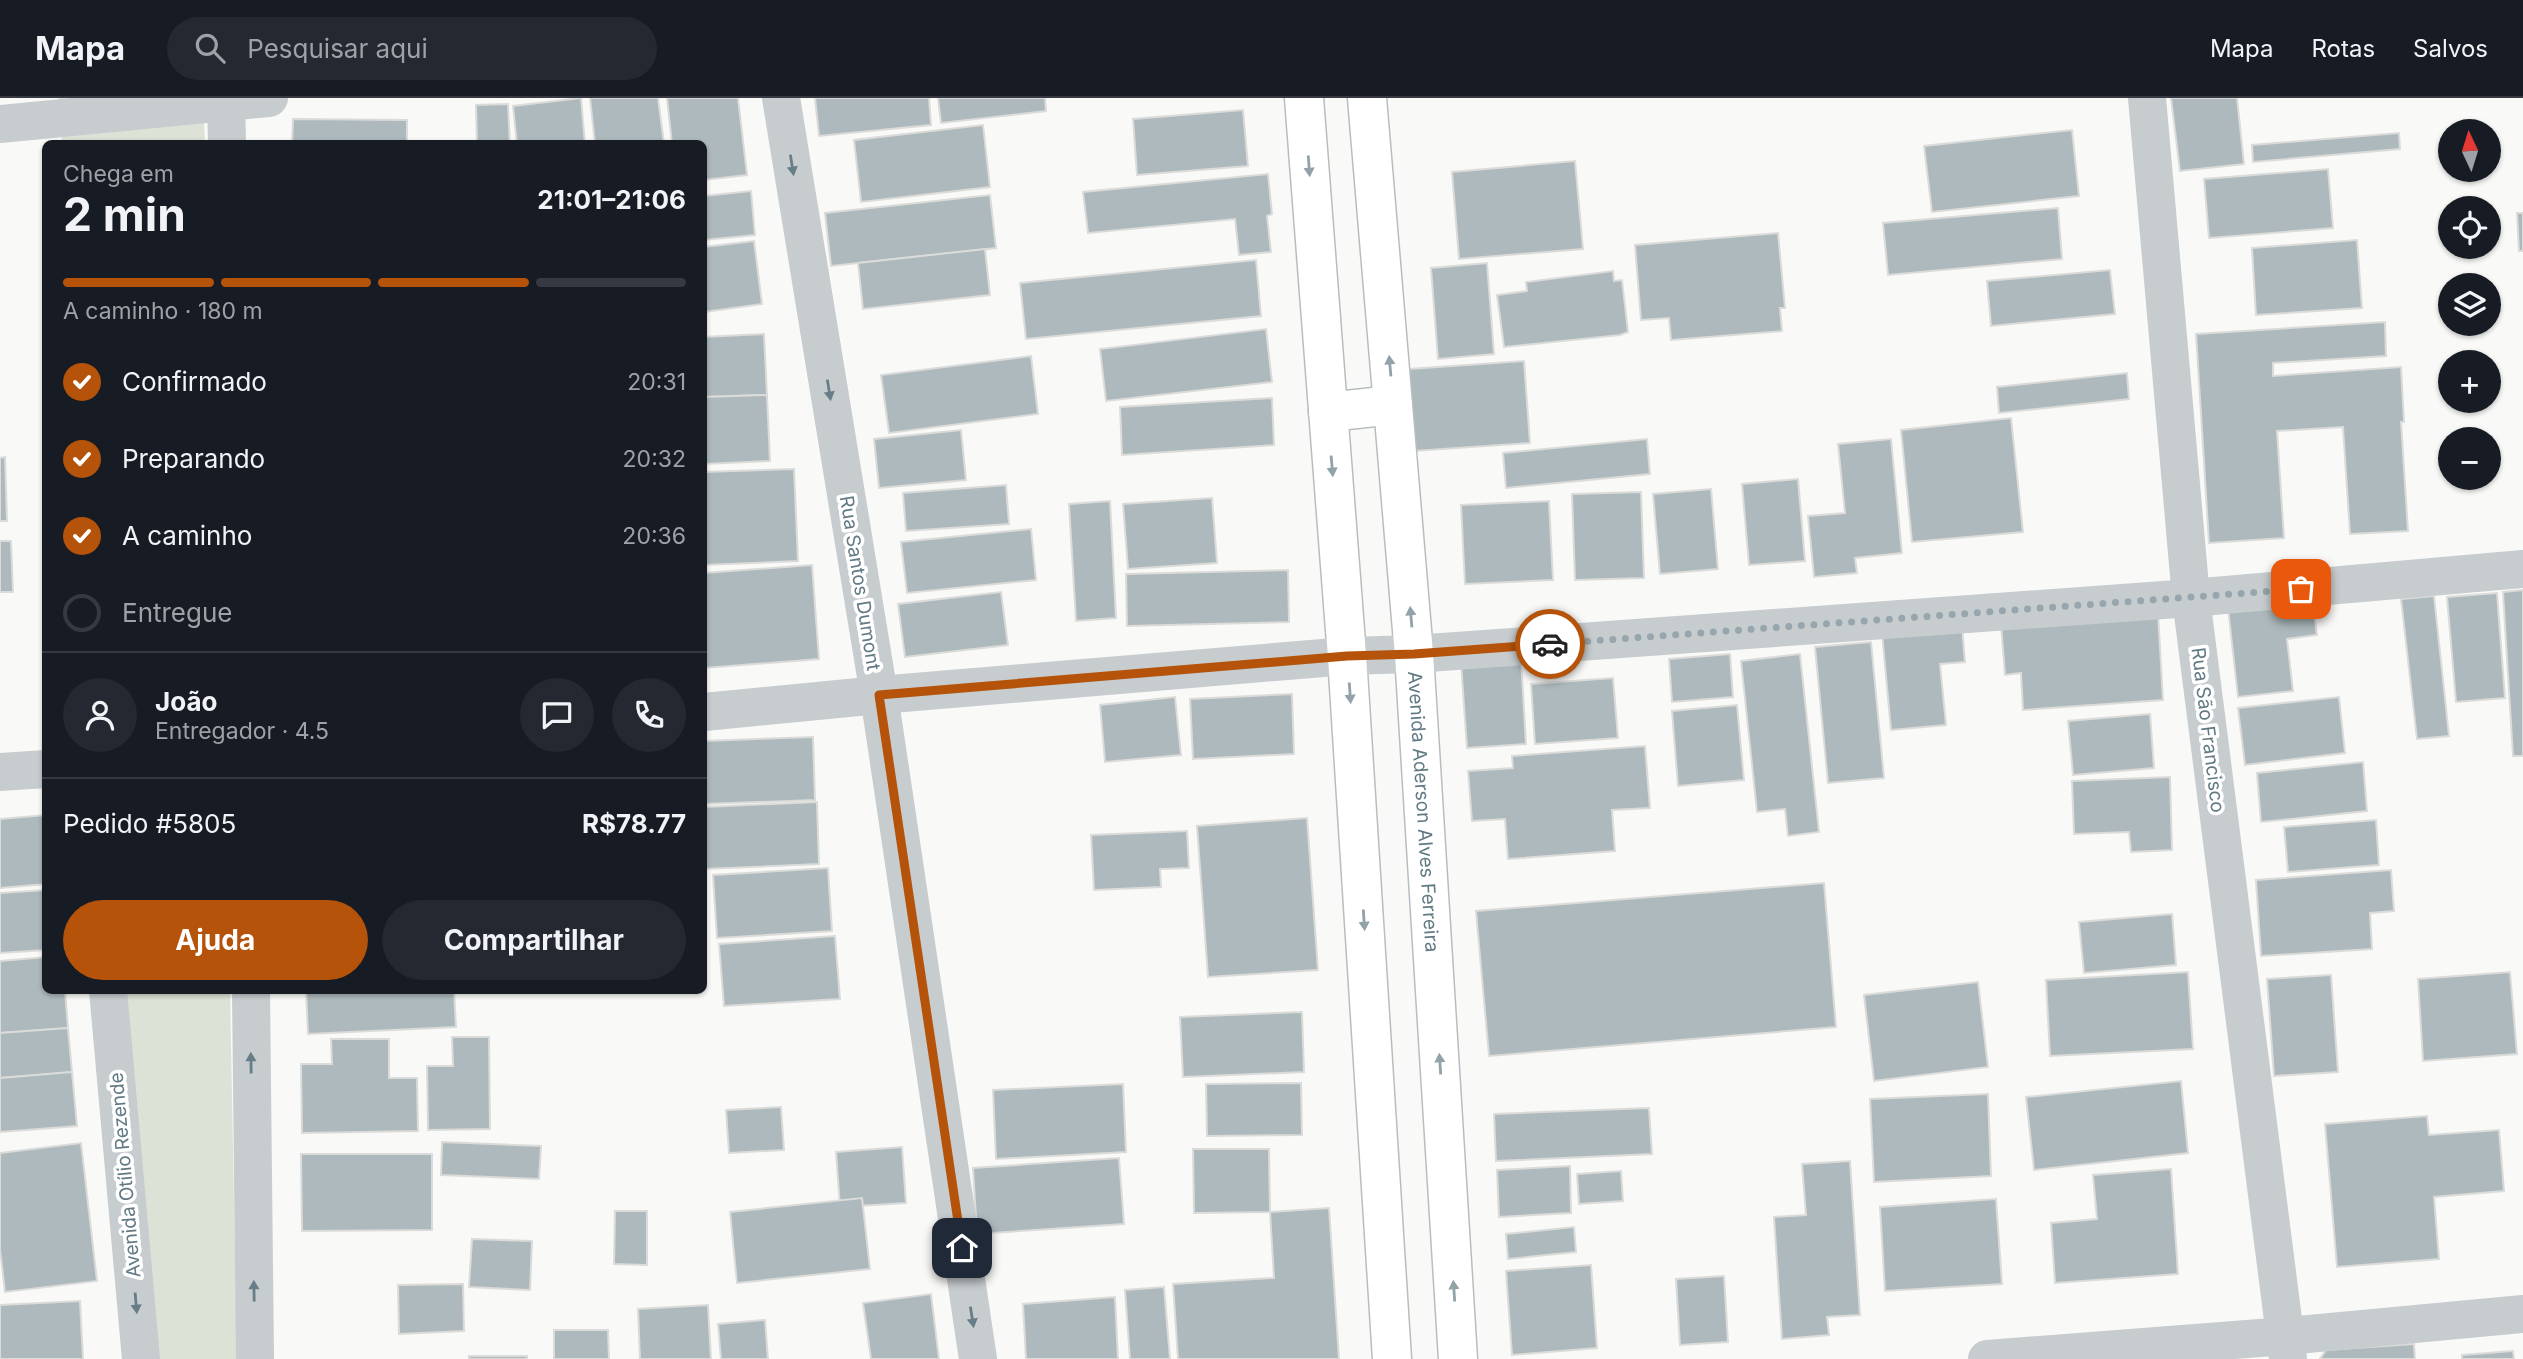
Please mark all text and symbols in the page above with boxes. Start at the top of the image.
search box [167,17,657,80]
text: Mapa [35,28,125,68]
icon: search [191,29,229,67]
text: Pesquisar aqui [247,33,428,64]
text: Mapa [2210,34,2274,63]
text: Rotas [2312,34,2375,63]
text: Salvos [2413,34,2488,63]
north arrow [2438,119,2501,182]
map controls [2438,119,2501,490]
one-way arrow [787,154,798,176]
one-way arrow [1304,155,1315,177]
text: Chega em [63,160,174,188]
text: 21:01–21:06 [537,184,686,215]
text: 2 min [63,186,186,242]
button: locate [2438,196,2501,259]
button: layers [2438,273,2501,336]
text: A caminho · 180 m [63,297,263,325]
button: + [2438,350,2501,413]
one-way arrow [1384,354,1395,376]
icon: check [63,363,101,401]
text: Confirmado [122,366,267,397]
text: 20:31 [627,368,686,396]
one-way arrow [824,379,835,401]
button: − [2438,427,2501,490]
icon: check [63,440,101,478]
text: Preparando [122,443,265,474]
text: 20:32 [623,445,686,473]
one-way arrow [1327,455,1338,477]
street label: Rua Santos Dumont [835,494,885,672]
icon: check [63,517,101,555]
text: A caminho [122,520,252,551]
text: 20:36 [622,522,686,550]
pin [2271,559,2331,619]
icon: bag [2282,570,2320,608]
text: Entregue [122,597,233,628]
one-way arrow [1405,606,1416,628]
courier [1515,609,1585,679]
icon: car [1531,625,1569,663]
street label: Rua São Francisco [2186,646,2230,814]
street label: Avenida Aderson Alves Ferreira [1404,670,1444,953]
button: person [63,678,137,752]
button: chat [520,678,594,752]
button: phone [612,678,686,752]
one-way arrow [1344,682,1355,704]
text: João [155,686,217,717]
text: Entregador · 4.5 [155,717,329,745]
text: Pedido #5805 [63,808,236,839]
text: R$78.77 [582,808,686,839]
button: Ajuda [63,900,368,980]
button: Compartilhar [382,900,686,980]
one-way arrow [1359,909,1370,931]
one-way arrow [246,1052,257,1074]
one-way arrow [1434,1053,1445,1075]
street label: Avenida Otílio Rezende [105,1071,145,1279]
pin [932,1218,992,1278]
icon: home [943,1229,981,1267]
one-way arrow [248,1280,260,1302]
one-way arrow [1448,1280,1459,1302]
one-way arrow [131,1292,142,1314]
one-way arrow [967,1306,978,1328]

